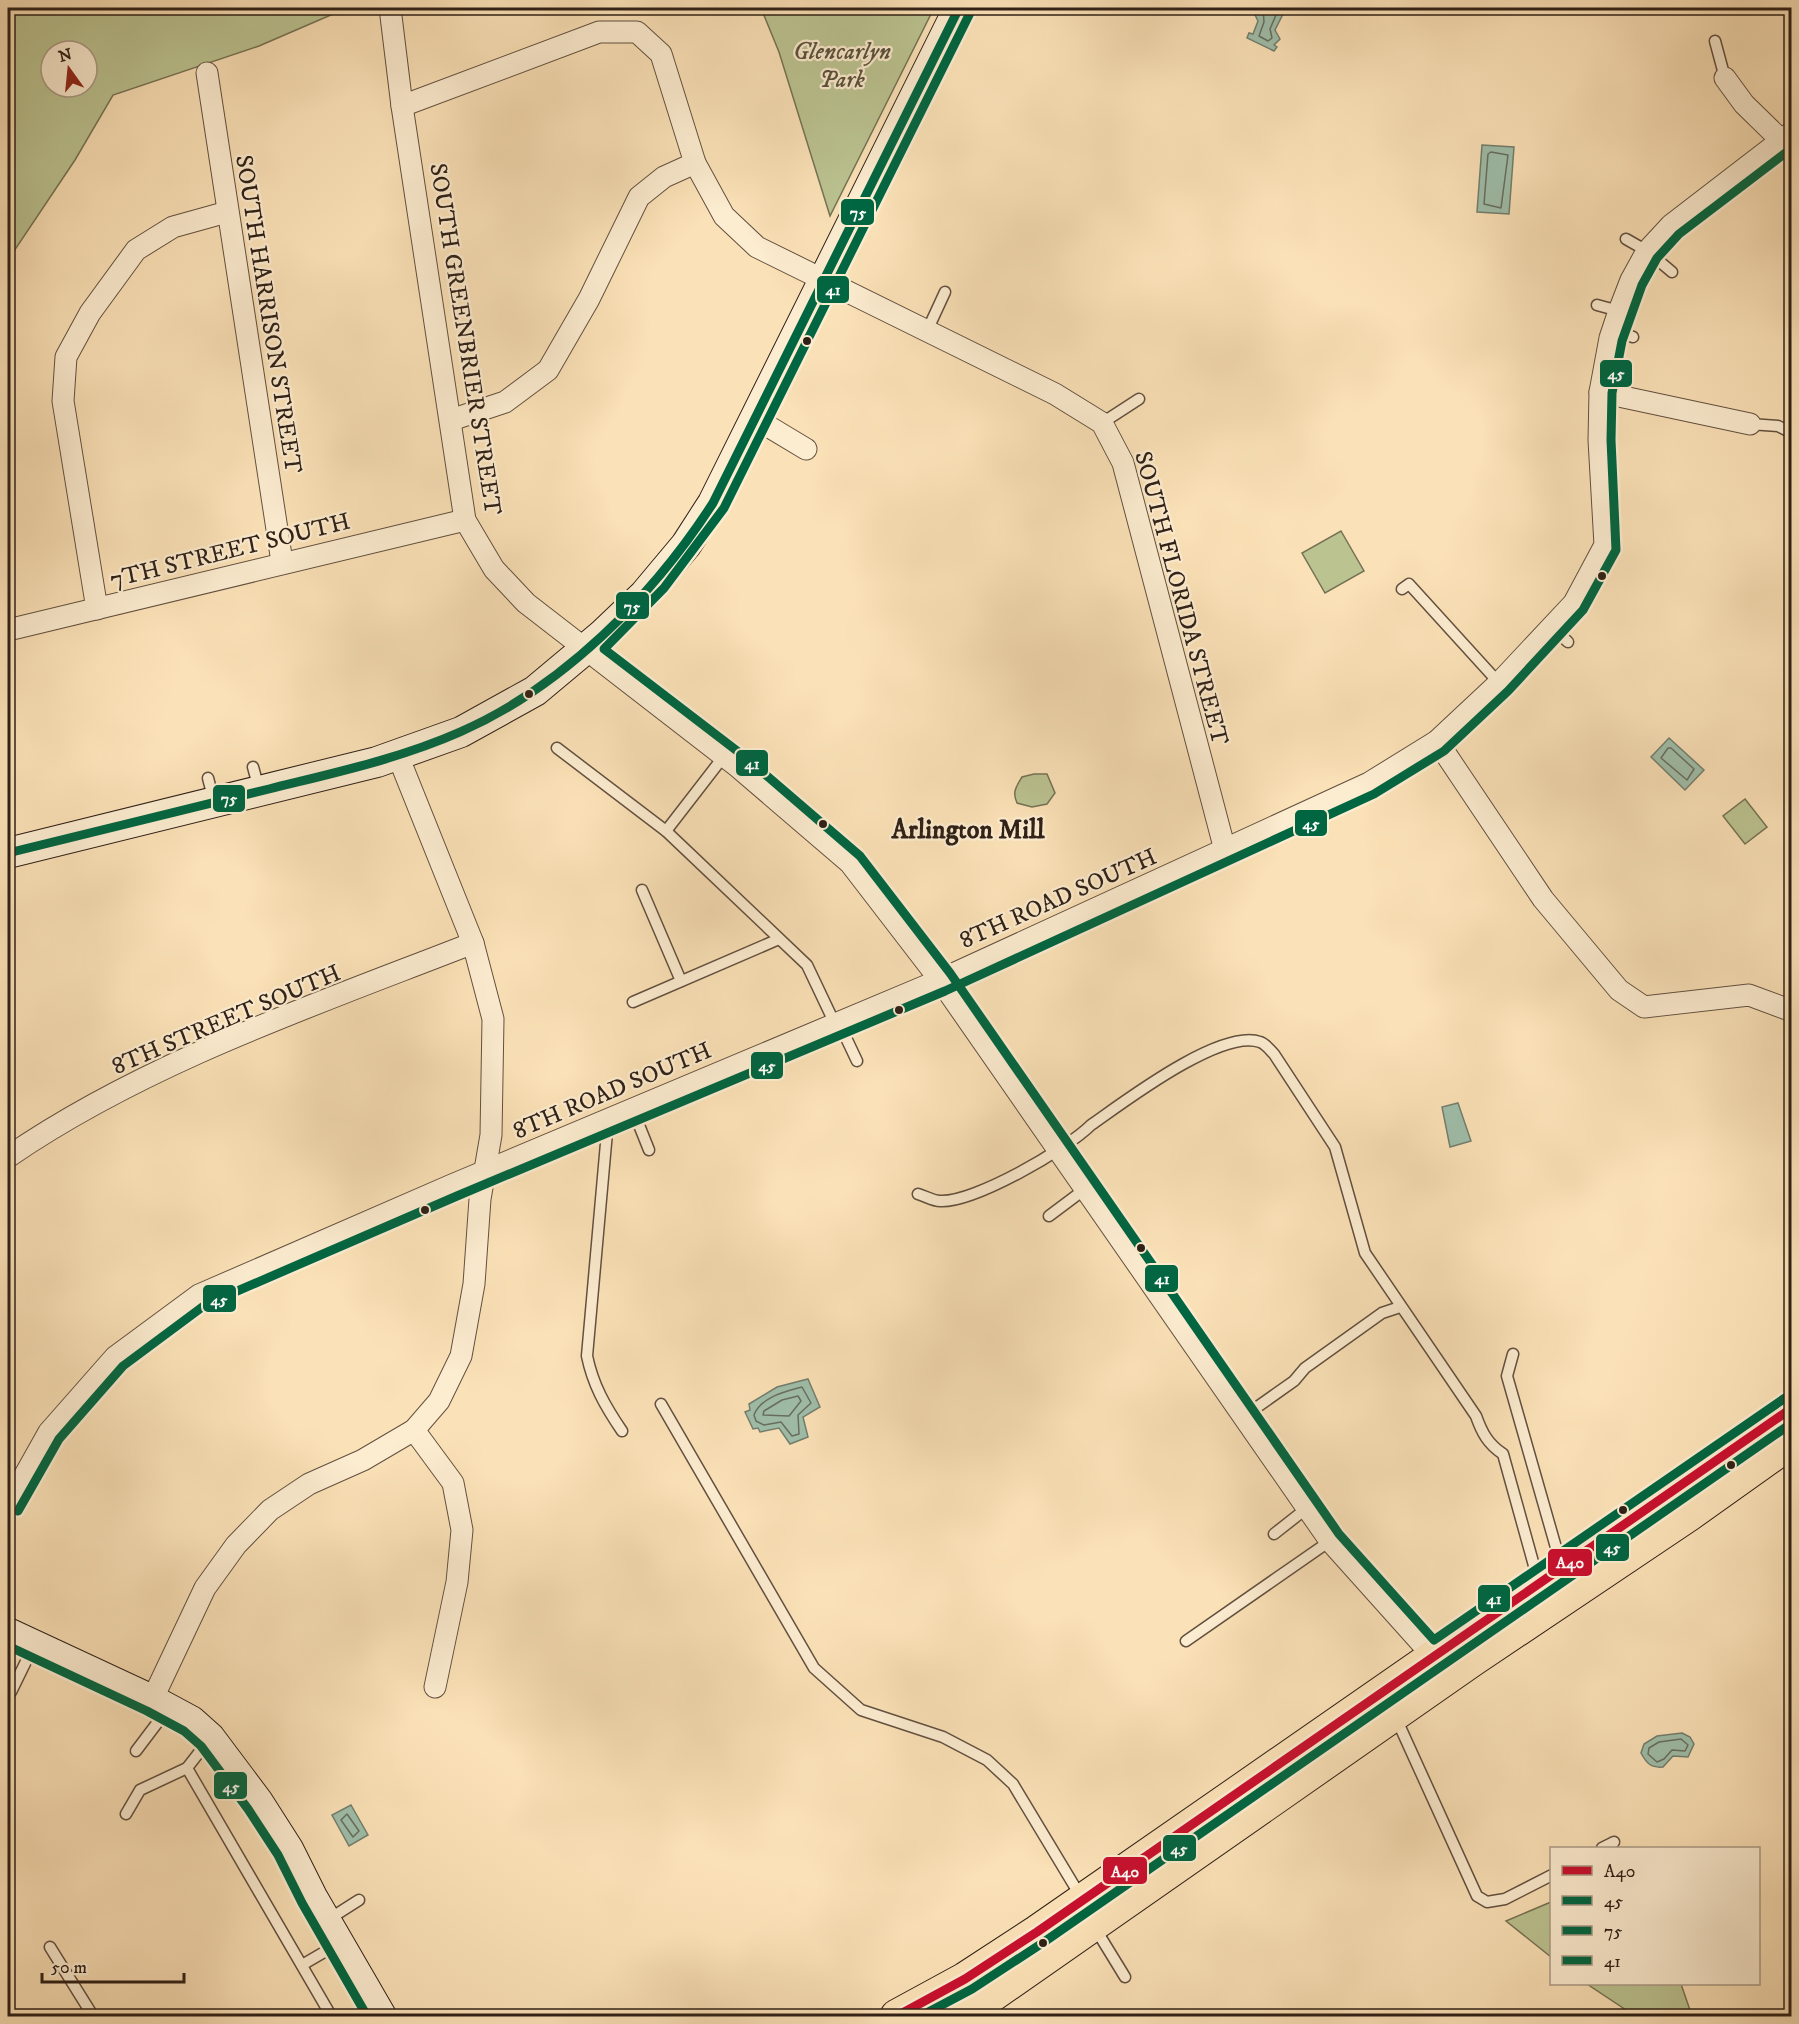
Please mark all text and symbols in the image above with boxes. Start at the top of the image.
park label: Glencarlyn Park [793,37,891,95]
north arrow [39,39,99,99]
text: N [56,44,74,67]
street label: SOUTH HARRISON STREET [228,153,308,475]
street label: SOUTH GREENBRIER STREET [422,161,508,517]
line badge: 75 [840,198,875,226]
text: 75 [850,203,866,223]
line badge: 41 [816,275,850,304]
text: 41 [824,280,841,300]
unlabelled marker [801,335,813,347]
line badge: 45 [1599,359,1633,388]
text: 45 [1606,364,1625,384]
street label: SOUTH FLORIDA STREET [1127,448,1235,749]
street label: 7TH STREET SOUTH [107,507,353,595]
unlabelled marker [1596,570,1608,582]
line badge: 75 [615,591,650,620]
text: 75 [624,597,640,617]
unlabelled marker [523,688,535,700]
line badge: 41 [735,749,769,777]
text: 41 [743,754,760,774]
line badge: 75 [212,784,246,813]
text: 75 [221,789,237,809]
line badge: 45 [1294,809,1328,837]
district label: Arlington Mill [890,814,1046,847]
text: 45 [1301,814,1320,834]
unlabelled marker [817,818,829,830]
street label: 8TH ROAD SOUTH [955,842,1162,956]
street label: 8TH STREET SOUTH [107,958,345,1082]
unlabelled marker [893,1004,905,1016]
street label: 8TH ROAD SOUTH [509,1036,716,1146]
line badge: 45 [750,1051,784,1080]
text: 45 [757,1056,776,1076]
unlabelled marker [419,1204,431,1216]
unlabelled marker [1135,1242,1147,1254]
line badge: 41 [1144,1264,1179,1293]
text: 41 [1153,1269,1170,1289]
line badge: 45 [202,1284,237,1313]
text: 45 [209,1290,228,1310]
unlabelled marker [1725,1459,1737,1471]
unlabelled marker [1617,1504,1629,1516]
line badge: 45 [1595,1533,1630,1562]
text: 45 [1602,1538,1621,1558]
line badge: A40 [1547,1548,1593,1577]
text: A40 [1555,1553,1584,1573]
line badge: 41 [1477,1584,1511,1613]
text: 41 [1485,1589,1502,1609]
line badge: 45 [213,1771,248,1800]
text: 45 [221,1777,240,1797]
line badge: 45 [1162,1834,1197,1862]
text: 45 [1169,1839,1188,1859]
legend [1550,1847,1760,1985]
line badge: A40 [1102,1856,1148,1885]
text: A40 [1604,1861,1636,1883]
text: A40 [1110,1862,1139,1882]
text: 45 [1604,1891,1623,1913]
text: 75 [1604,1921,1622,1943]
unlabelled marker [1037,1937,1049,1949]
scale bar [42,1946,184,1984]
text: 41 [1604,1951,1621,1973]
text: 50 m [51,1957,87,1979]

